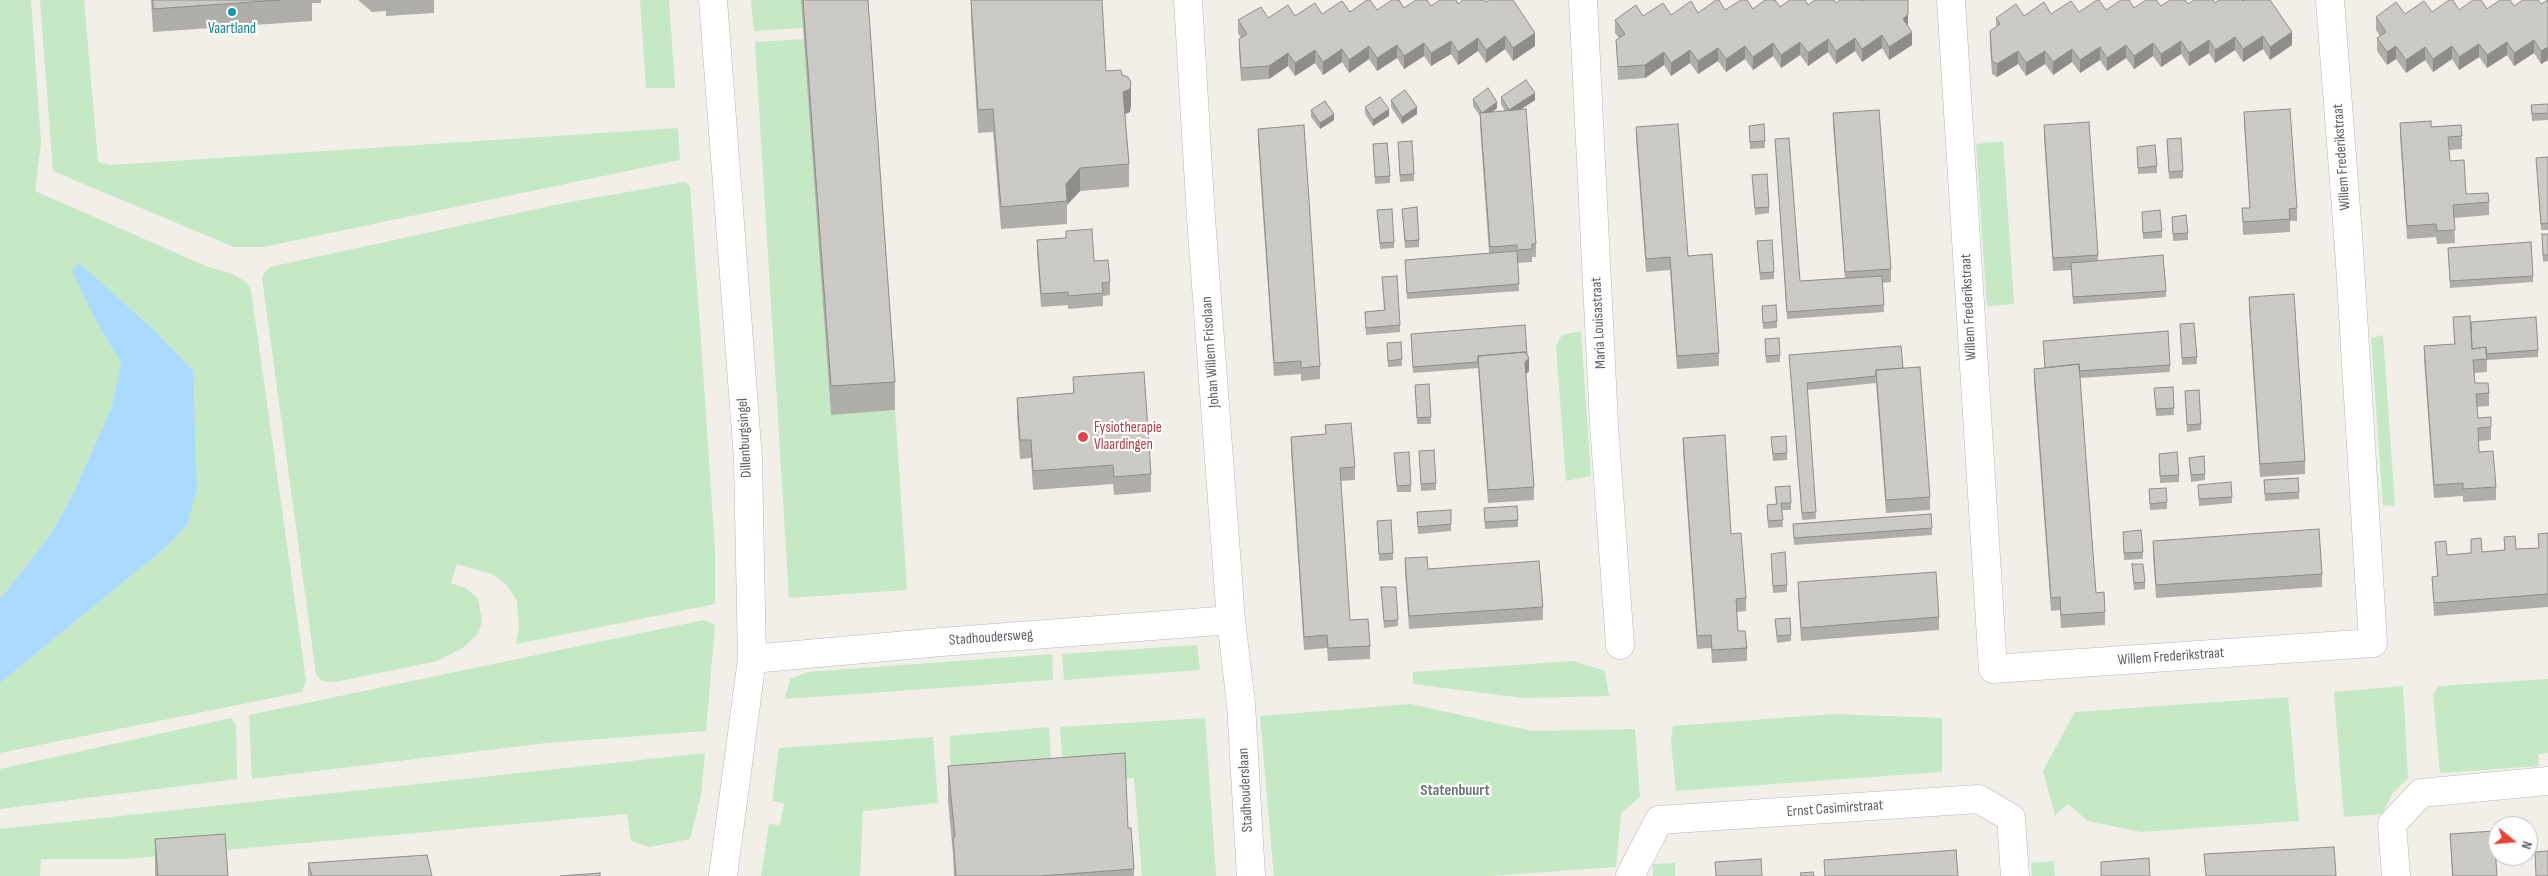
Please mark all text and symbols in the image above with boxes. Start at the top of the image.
marker: Vaartland [226,6,238,18]
place label: Vaartland [208,20,256,38]
street label: Willem Frederikstraat [2329,103,2355,211]
street label: Willem Frederikstraat [1957,253,1981,361]
street label: Maria Louisastraat [1588,277,1610,369]
street label: Johan Willem Frisolaan [1198,296,1224,408]
street label: Dillenburgsingel [734,398,756,478]
place label: Fysiotherapie Vlaardingen [1094,419,1162,454]
marker: Fysiotherapie Vlaardingen [1076,430,1090,444]
street label: Stadhoudersweg [948,626,1034,650]
street label: Willem Frederikstraat [2117,644,2225,670]
street label: Stadhouderslaan [1235,747,1257,833]
district label: Statenbuurt [1420,781,1490,801]
street label: Ernst Casimirstraat [1786,797,1884,821]
north arrow [2488,816,2538,866]
text: N [2518,839,2536,851]

